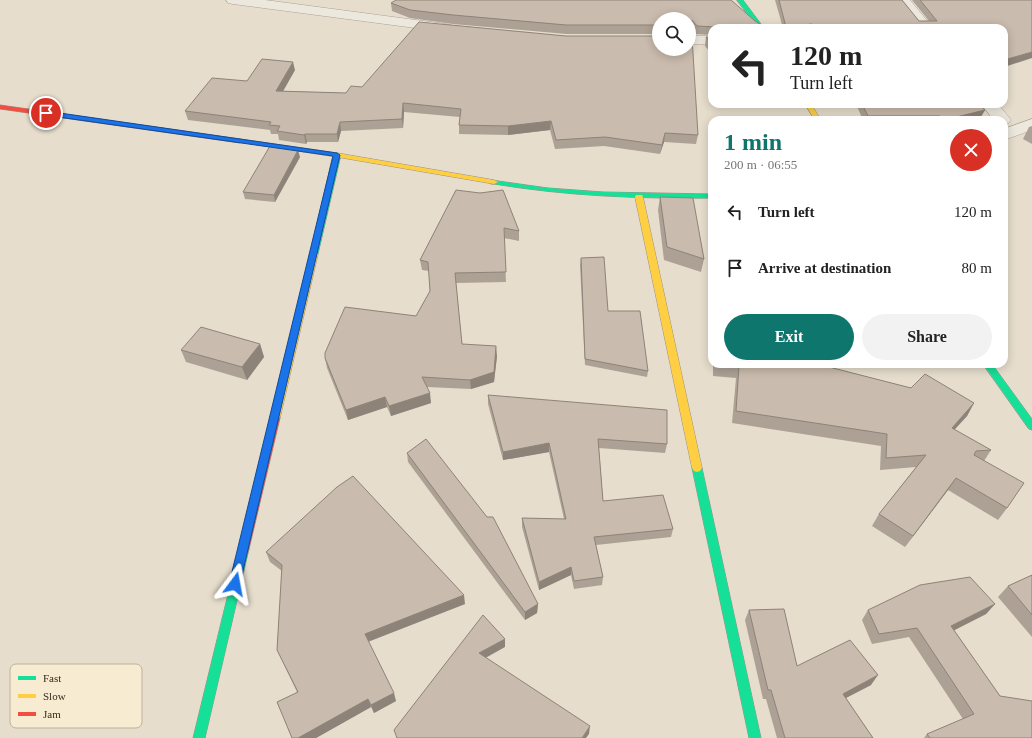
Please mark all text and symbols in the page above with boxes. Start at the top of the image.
map controls [652,12,696,56]
button: search [652,12,696,56]
icon: left [724,40,776,92]
text: 120 m [790,40,862,71]
text: Turn left [790,73,853,93]
pin [29,96,63,130]
icon: arrive [35,102,57,124]
text: 1 min [724,129,782,155]
button: close [950,129,992,171]
text: 200 m · 06:55 [724,157,797,172]
icon: left [724,201,746,223]
text: Turn left [758,204,815,220]
text: 120 m [954,204,992,220]
icon: arrive [724,257,746,279]
text: Arrive at destination [758,260,891,276]
text: 80 m [962,260,992,276]
button: Exit [724,314,854,360]
button: Share [862,314,992,360]
position arrow [214,563,256,605]
legend [10,664,142,728]
text: Fast [43,672,61,684]
text: Slow [43,690,66,702]
text: Jam [43,708,61,720]

